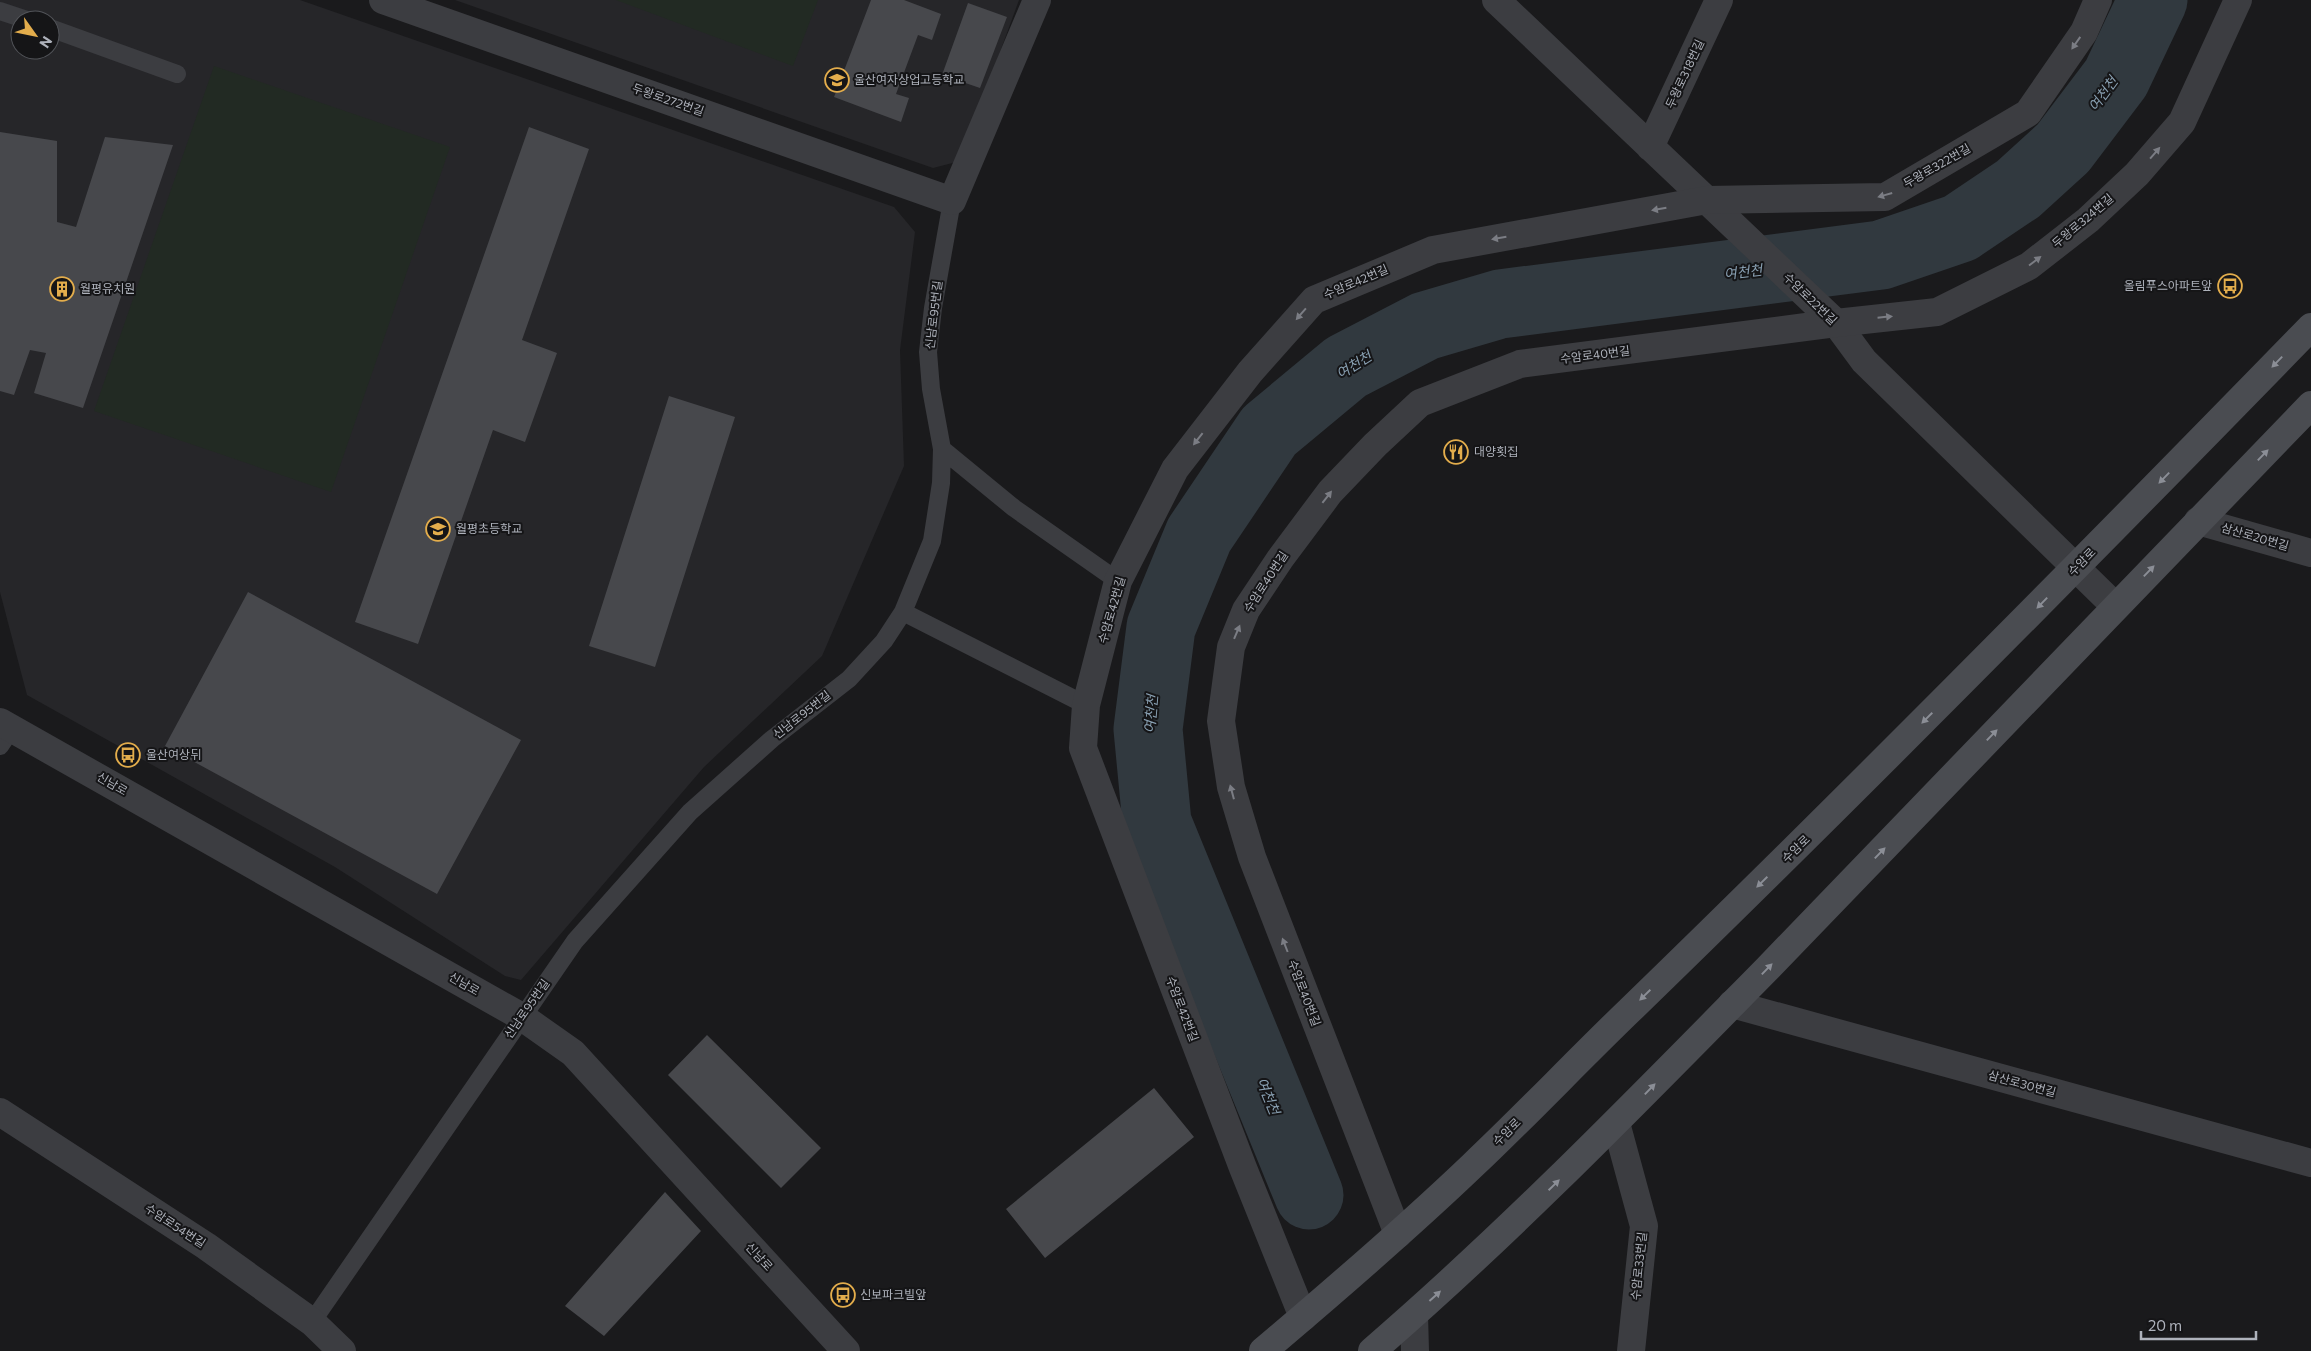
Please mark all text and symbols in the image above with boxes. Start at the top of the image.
north arrow [10,10,60,60]
text: N [36,33,56,51]
street label: 두왕로318번길 [1662,37,1706,110]
one-way arrow [2071,37,2081,50]
school or university icon: 울산여자상업고등학교 [824,67,850,93]
place label: 울산여자상업고등학교 [854,72,964,86]
water label: 여천천 [2084,72,2121,114]
street label: 두왕로272번길 [631,80,706,118]
street label: 두왕로322번길 [1900,140,1973,190]
one-way arrow [2150,146,2161,159]
one-way arrow [1877,191,1892,199]
street label: 두왕로324번길 [2049,191,2116,250]
one-way arrow [1651,205,1666,213]
one-way arrow [1490,235,1506,243]
one-way arrow [2028,256,2042,266]
street label: 수암로42번길 [1321,261,1390,301]
water label: 여천천 [1723,261,1764,282]
street label: 수암로22번길 [1781,269,1840,327]
bus stop icon: 올림푸스아파트앞 [2217,273,2243,299]
building icon: 월평유치원 [49,276,75,302]
place label: 올림푸스아파트앞 [2124,278,2212,292]
street label: 신남로95번길 [922,280,944,350]
place label: 월평유치원 [80,281,135,295]
one-way arrow [1296,308,1307,321]
one-way arrow [1877,313,1893,321]
street label: 수암로40번길 [1559,343,1631,365]
water label: 여천천 [1333,347,1376,382]
one-way arrow [2271,356,2283,368]
one-way arrow [1192,432,1203,445]
restaurant icon: 대양횟집 [1443,439,1469,465]
place label: 대양횟집 [1474,444,1518,458]
one-way arrow [2257,449,2269,461]
one-way arrow [2158,472,2170,484]
one-way arrow [1321,491,1332,504]
school or university icon: 월평초등학교 [425,516,451,542]
street label: 삼산로20번길 [2220,520,2291,552]
place label: 월평초등학교 [456,521,522,535]
street label: 수암로 [2065,545,2098,578]
street label: 수암로40번길 [1240,548,1290,615]
one-way arrow [2143,566,2155,578]
street label: 수암로42번길 [1095,575,1127,645]
one-way arrow [2036,597,2048,609]
one-way arrow [1233,624,1241,639]
street label: 신남로95번길 [770,687,833,741]
water label: 여천천 [1140,693,1161,734]
one-way arrow [1922,712,1934,724]
one-way arrow [1986,729,1998,741]
bus stop icon: 울산여상뒤 [115,742,141,768]
place label: 울산여상뒤 [146,747,201,761]
street label: 신남로 [95,769,130,797]
one-way arrow [1228,784,1236,799]
street label: 수암로 [1779,832,1812,865]
one-way arrow [1874,847,1886,859]
one-way arrow [1756,876,1768,888]
one-way arrow [1281,938,1289,952]
street label: 수암로40번길 [1286,957,1324,1028]
one-way arrow [1760,964,1772,976]
street label: 신남로 [447,969,482,997]
street label: 수암로42번길 [1164,974,1202,1043]
street label: 신남로95번길 [501,976,552,1041]
one-way arrow [1640,989,1652,1001]
street label: 삼산로30번길 [1987,1067,2058,1099]
water label: 여천천 [1253,1075,1284,1118]
one-way arrow [1644,1083,1656,1095]
street label: 수암로 [1490,1115,1523,1148]
one-way arrow [1547,1179,1559,1191]
street label: 수암로54번길 [143,1200,208,1250]
street label: 수암로33번길 [1627,1231,1649,1301]
street label: 신남로 [743,1239,776,1273]
bus stop icon: 신보파크빌앞 [830,1282,856,1308]
place label: 신보파크빌앞 [860,1287,926,1301]
one-way arrow [1428,1290,1440,1302]
scale bar [2141,1308,2256,1340]
text: 20 m [2148,1316,2182,1334]

